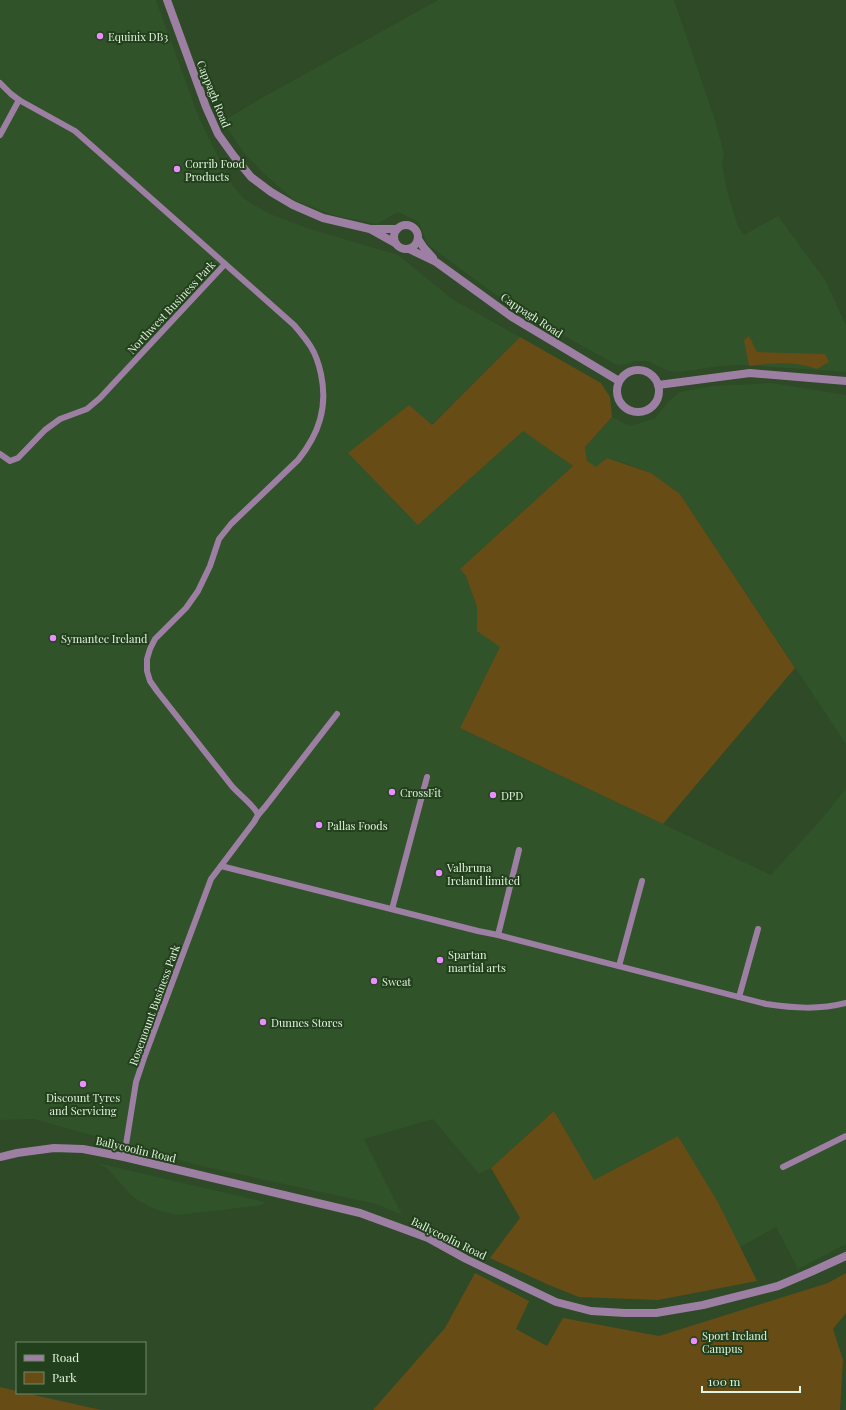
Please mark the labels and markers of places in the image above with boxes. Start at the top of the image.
place label: Equinix DB3 [108,29,168,44]
marker: Equinix DB3 [95,31,105,41]
place label: Corrib Food Products [185,156,246,184]
marker: Corrib Food Products [172,164,182,174]
place label: Symantec Ireland [61,631,148,646]
marker: Symantec Ireland [48,633,58,643]
place label: CrossFit [400,785,441,800]
marker: CrossFit [387,787,397,797]
place label: DPD [501,788,523,803]
marker: DPD [488,790,498,800]
place label: Pallas Foods [327,818,388,833]
marker: Pallas Foods [314,820,324,830]
place label: Valbruna Ireland limited [446,860,521,888]
marker: Valbruna Ireland limited [434,868,444,878]
place label: Spartan martial arts [448,947,506,975]
marker: Spartan martial arts [435,955,445,965]
place label: Sweat [382,974,411,989]
marker: Sweat [369,976,379,986]
place label: Dunnes Stores [271,1015,343,1030]
marker: Dunnes Stores [258,1017,268,1027]
marker: Discount Tyres and Servicing [78,1079,88,1089]
place label: Discount Tyres and Servicing [46,1090,120,1118]
place label: Sport Ireland Campus [702,1328,768,1356]
marker: Sport Ireland Campus [689,1336,699,1346]

